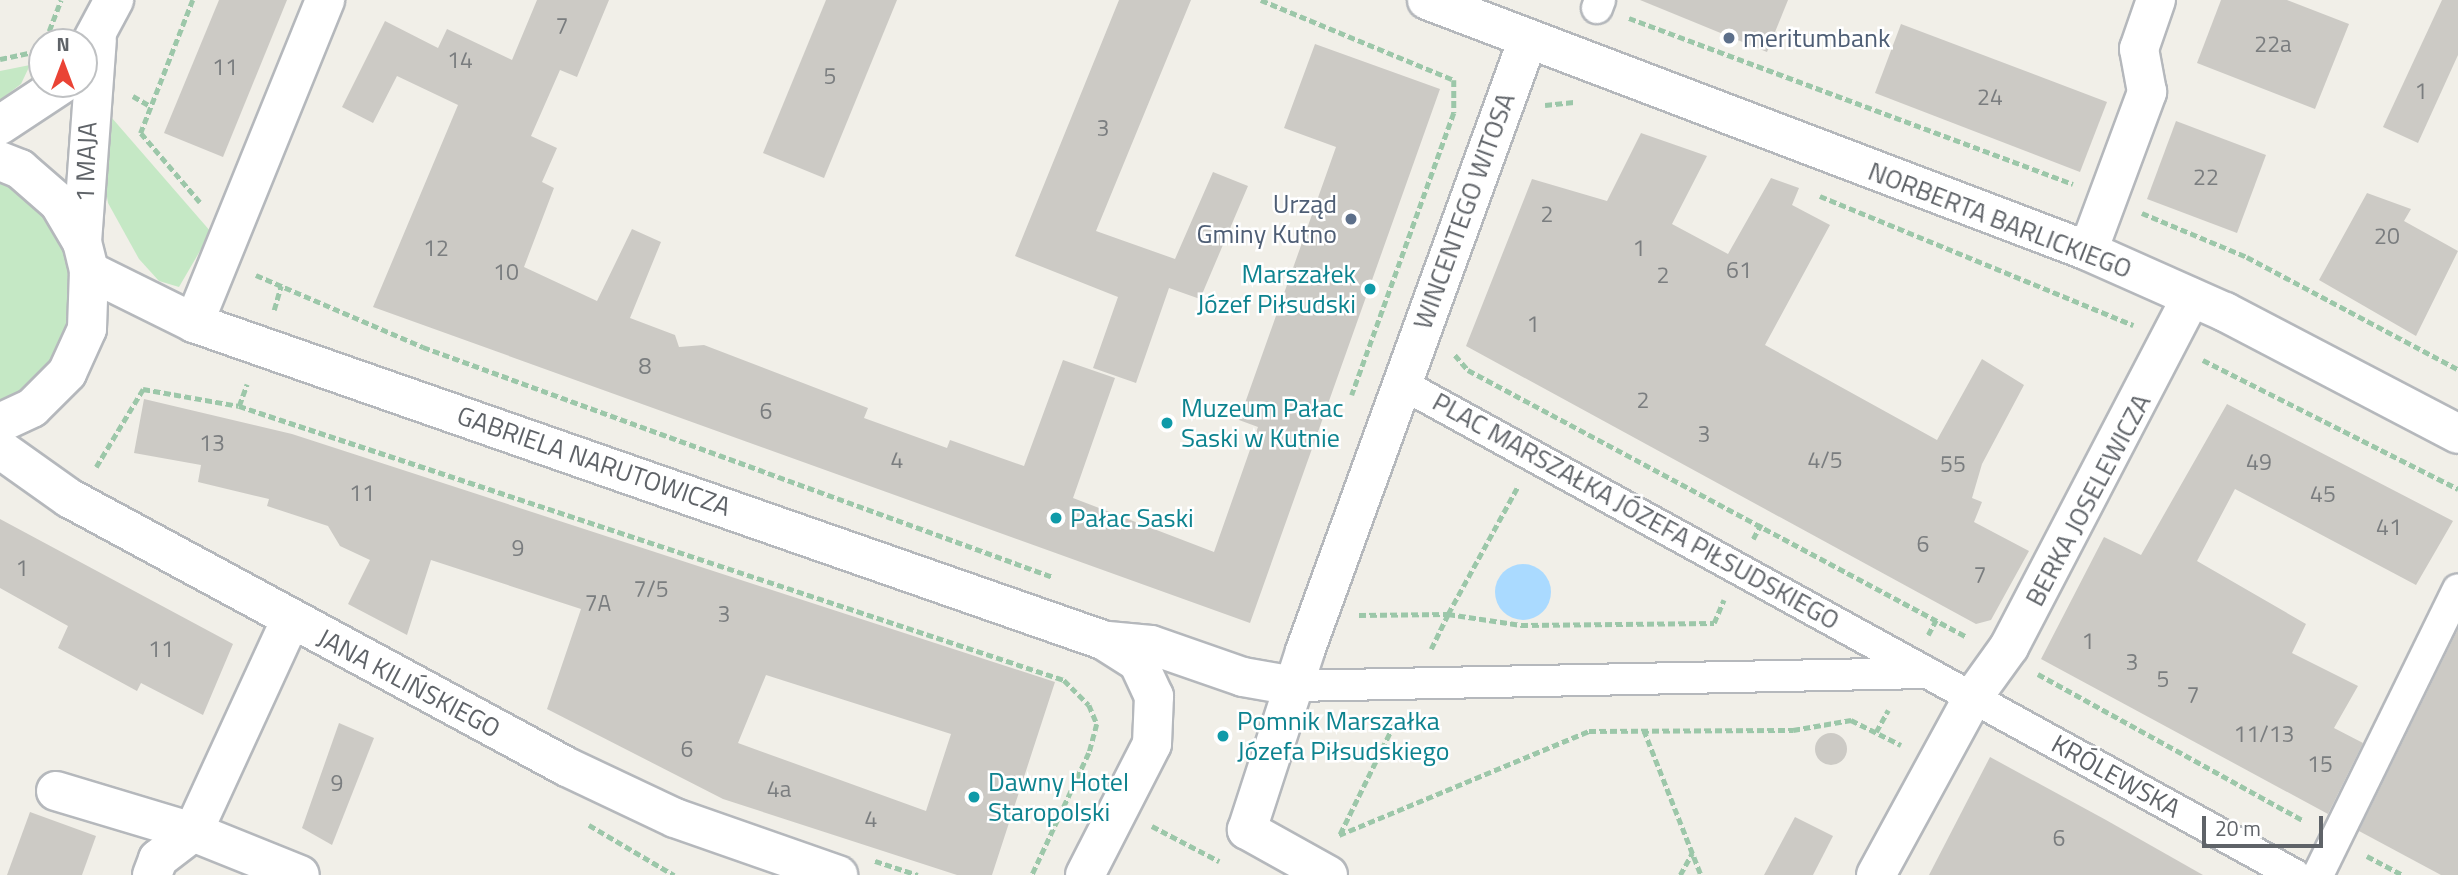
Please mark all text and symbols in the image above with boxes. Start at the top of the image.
house number: 7 [556,12,568,40]
place label: meritumbank [1743,22,1890,54]
north arrow [28,28,98,98]
text: N [56,29,70,58]
marker: meritumbank [1721,30,1737,46]
house number: 22a [2254,30,2292,58]
house number: 14 [447,46,473,74]
house number: 11 [212,53,238,81]
house number: 5 [824,62,836,90]
house number: 1 [2415,77,2427,105]
house number: 24 [1977,83,2003,111]
street label: WINCENTEGO WITOSA [1407,89,1521,333]
house number: 3 [1097,114,1109,142]
street label: 1 MAJA [69,121,103,203]
street label: NORBERTA BARLICKIEGO [1864,155,2136,285]
house number: 22 [2193,163,2219,191]
place label: Urząd Gminy Kutno [1196,188,1337,249]
house number: 2 [1541,200,1553,228]
marker: Urząd Gminy Kutno [1343,211,1359,227]
house number: 20 [2374,222,2400,250]
house number: 12 [423,234,449,262]
house number: 1 [1633,234,1645,262]
house number: 61 [1726,256,1752,284]
house number: 10 [493,258,519,286]
place label: Marszałek Józef Piłsudski [1197,258,1356,320]
house number: 2 [1657,261,1669,289]
marker: Marszałek Józef Piłsudski [1362,281,1378,297]
house number: 1 [1527,310,1539,338]
house number: 8 [639,352,651,380]
street label: PLAC MARSZAŁKA JÓZEFA PIŁSUDSKIEGO [1427,386,1845,636]
house number: 2 [1637,386,1649,414]
street label: BERKA JOSELEWICZA [2019,389,2157,611]
place label: Muzeum Pałac Saski w Kutnie [1181,392,1344,453]
house number: 6 [760,397,772,425]
street label: GABRIELA NARUTOWICZA [453,400,735,522]
marker: Muzeum Pałac Saski w Kutnie [1159,415,1175,431]
house number: 3 [1698,420,1710,448]
house number: 13 [199,429,225,457]
house number: 4 [891,446,903,474]
house number: 4/5 [1807,446,1843,474]
house number: 49 [2246,448,2272,476]
house number: 55 [1940,450,1966,478]
house number: 11 [349,479,375,507]
house number: 45 [2310,480,2336,508]
place label: Pałac Saski [1070,502,1194,534]
marker: Pałac Saski [1048,510,1064,526]
house number: 41 [2376,513,2402,541]
house number: 6 [1917,530,1929,558]
house number: 9 [512,534,524,562]
house number: 1 [16,554,28,582]
house number: 7 [1974,561,1986,589]
house number: 7/5 [633,575,669,603]
house number: 7A [585,589,611,617]
house number: 3 [718,600,730,628]
street label: JANA KILIŃSKIEGO [312,622,506,744]
house number: 1 [2082,627,2094,655]
house number: 11 [148,635,174,663]
house number: 3 [2126,648,2138,676]
house number: 5 [2157,665,2169,693]
house number: 7 [2187,681,2199,709]
place label: Pomnik Marszałka Józefa Piłsudskiego [1237,705,1450,766]
house number: 11/13 [2234,720,2294,748]
marker: Pomnik Marszałka Józefa Piłsudskiego [1215,728,1231,744]
street label: KRÓLEWSKA [2046,728,2186,824]
house number: 6 [681,735,693,763]
house number: 15 [2307,750,2333,778]
place label: Dawny Hotel Staropolski [988,766,1129,828]
house number: 9 [331,769,343,797]
house number: 4a [767,775,791,803]
marker: Dawny Hotel Staropolski [966,789,982,805]
scale bar [2206,802,2327,846]
house number: 4 [865,805,877,833]
text: 20 m [2215,812,2261,844]
house number: 6 [2053,824,2065,852]

